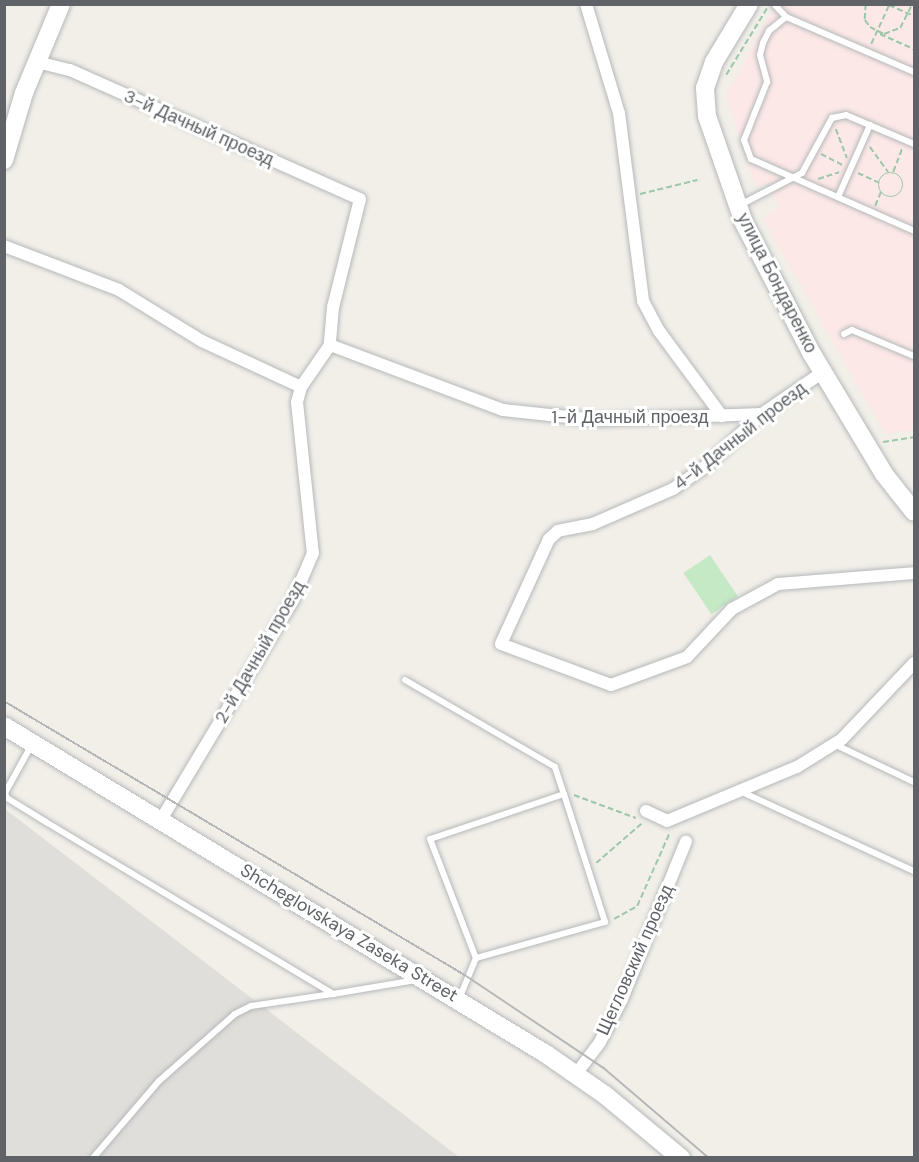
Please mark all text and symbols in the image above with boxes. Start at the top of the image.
street label: 3-й Дачный проезд [121,85,277,171]
street label: улица Бондаренко [732,209,822,357]
street label: 4-й Дачный проезд [669,378,811,494]
street label: 1-й Дачный проезд [552,406,708,428]
street label: 2-й Дачный проезд [210,577,310,727]
street label: Shcheglovskaya Zaseka Street [236,859,462,1007]
street label: Щегловский проезд [592,881,678,1039]

